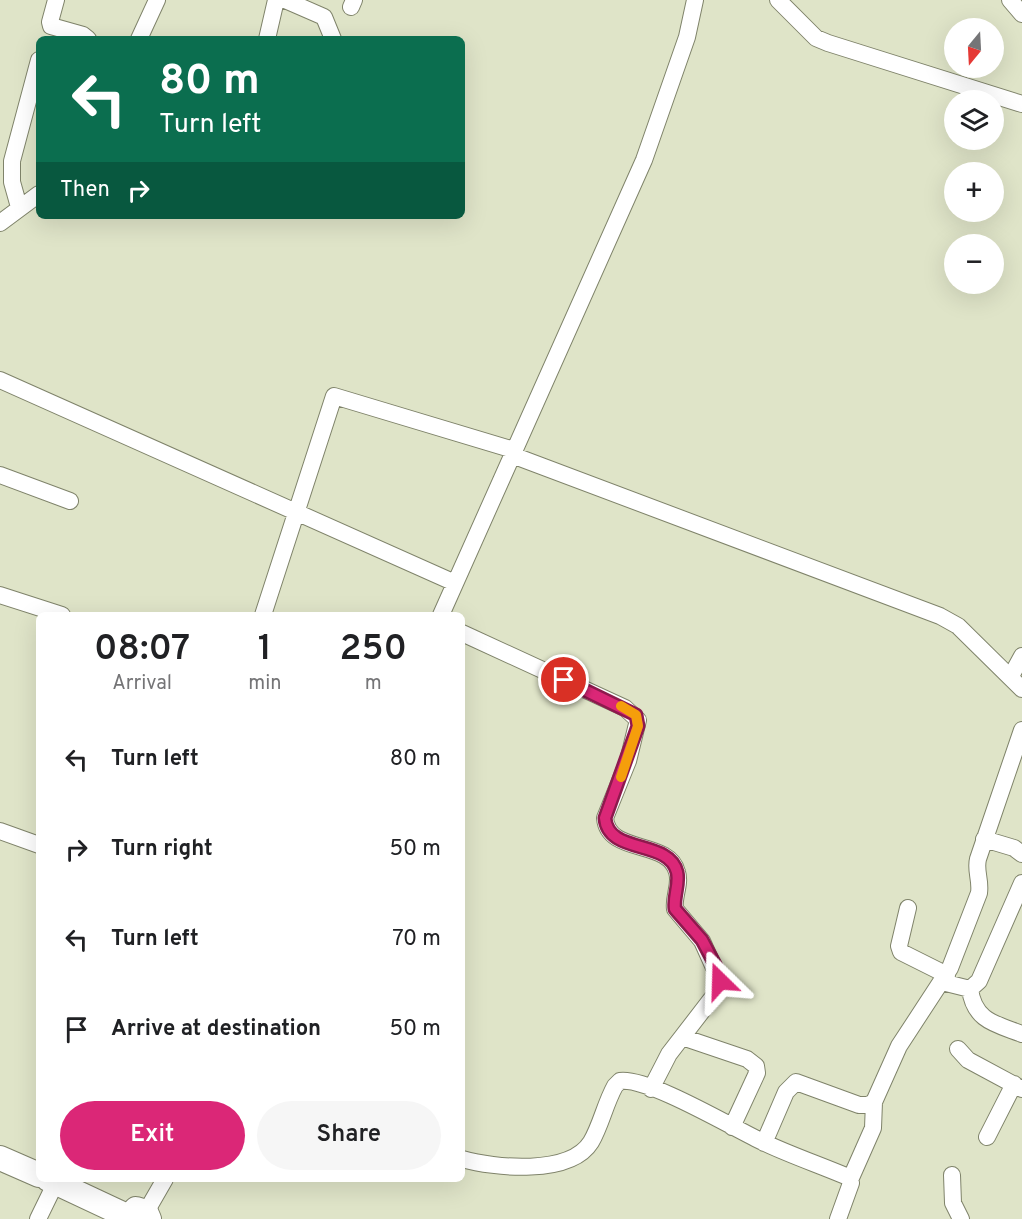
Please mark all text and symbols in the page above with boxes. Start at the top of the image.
north arrow [944,18,1004,78]
map controls [944,18,1004,294]
text: 80 m [159,56,260,109]
icon: left [60,60,138,138]
button: layers [944,90,1004,150]
text: Turn left [159,108,261,142]
button: + [944,162,1004,222]
icon: right [122,174,155,207]
text: Then [60,177,110,204]
button: − [944,234,1004,294]
text: 08:07 [94,627,190,673]
text: 1 [258,627,272,673]
text: 250 [339,627,407,673]
pin [538,654,589,705]
icon: arrive [547,663,580,696]
text: Arrival [112,671,172,697]
text: min [248,671,281,697]
text: m [365,671,382,697]
icon: left [60,743,93,776]
text: Turn left [111,746,199,773]
text: 80 m [390,746,441,773]
icon: right [60,833,93,866]
text: Turn right [111,836,213,863]
text: 50 m [389,836,441,863]
icon: left [60,923,93,956]
text: Turn left [111,926,199,953]
text: 70 m [392,926,441,953]
position arrow [688,949,752,1013]
icon: arrive [60,1013,93,1046]
text: Arrive at destination [111,1016,321,1043]
text: 50 m [389,1016,441,1043]
button: Exit [60,1101,245,1170]
button: Share [257,1101,441,1170]

